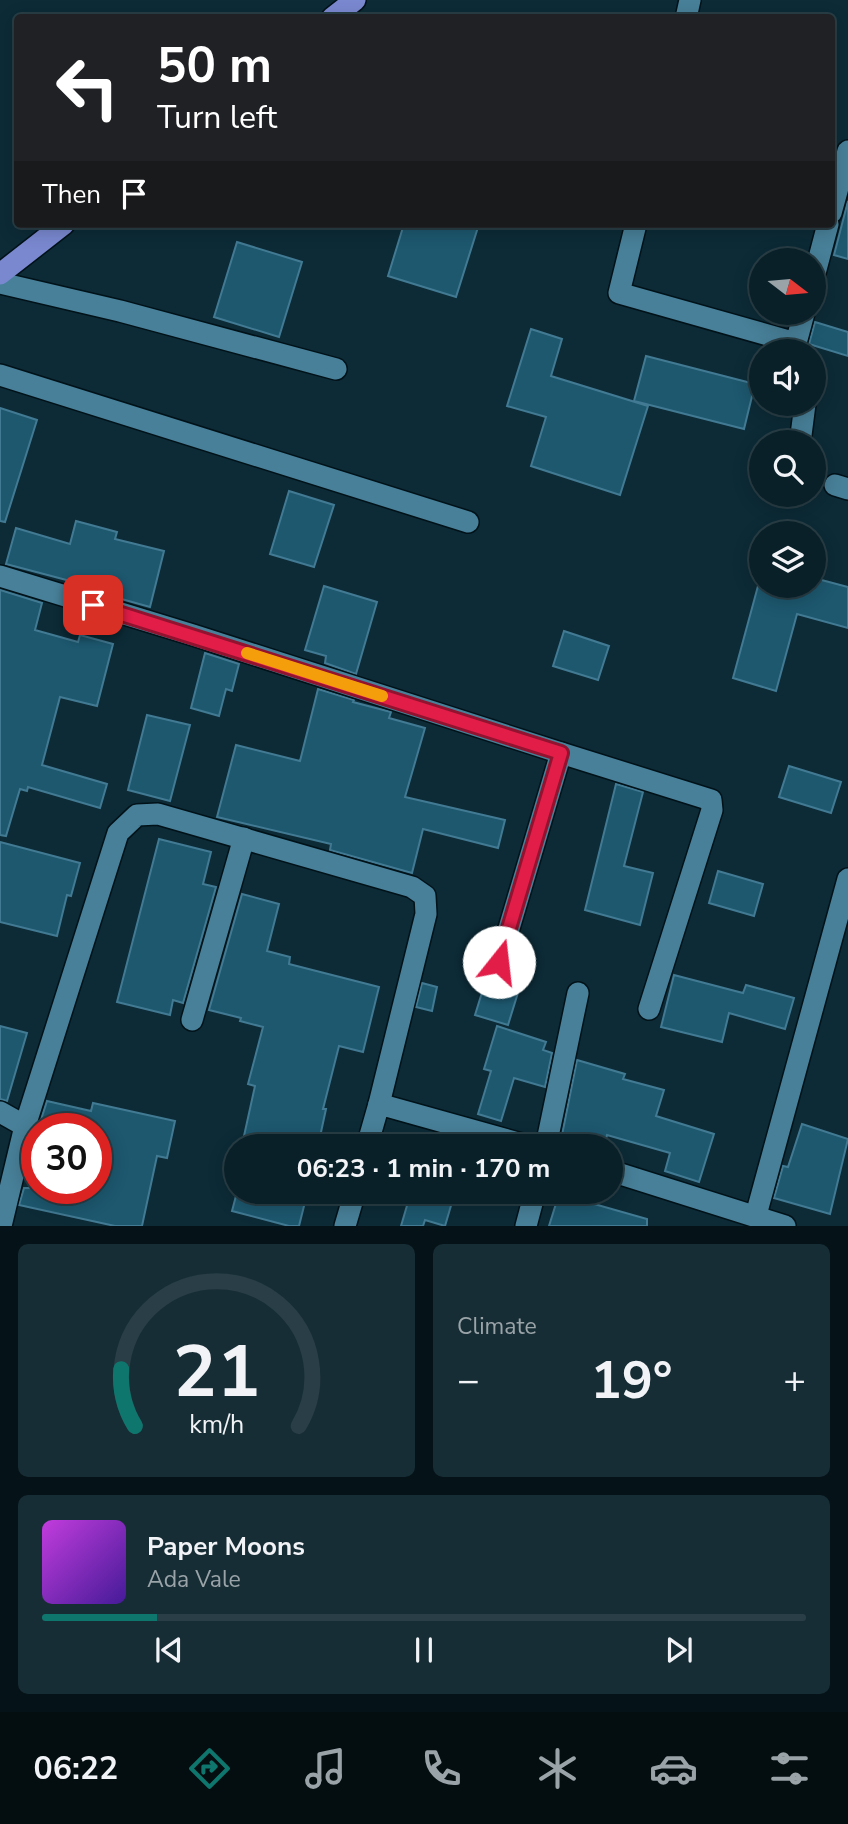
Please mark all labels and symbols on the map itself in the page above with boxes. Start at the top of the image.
north arrow [749,248,826,326]
pin [63,575,123,635]
position arrow [462,925,536,999]
speed limit sign: 30 [21,1113,112,1204]

